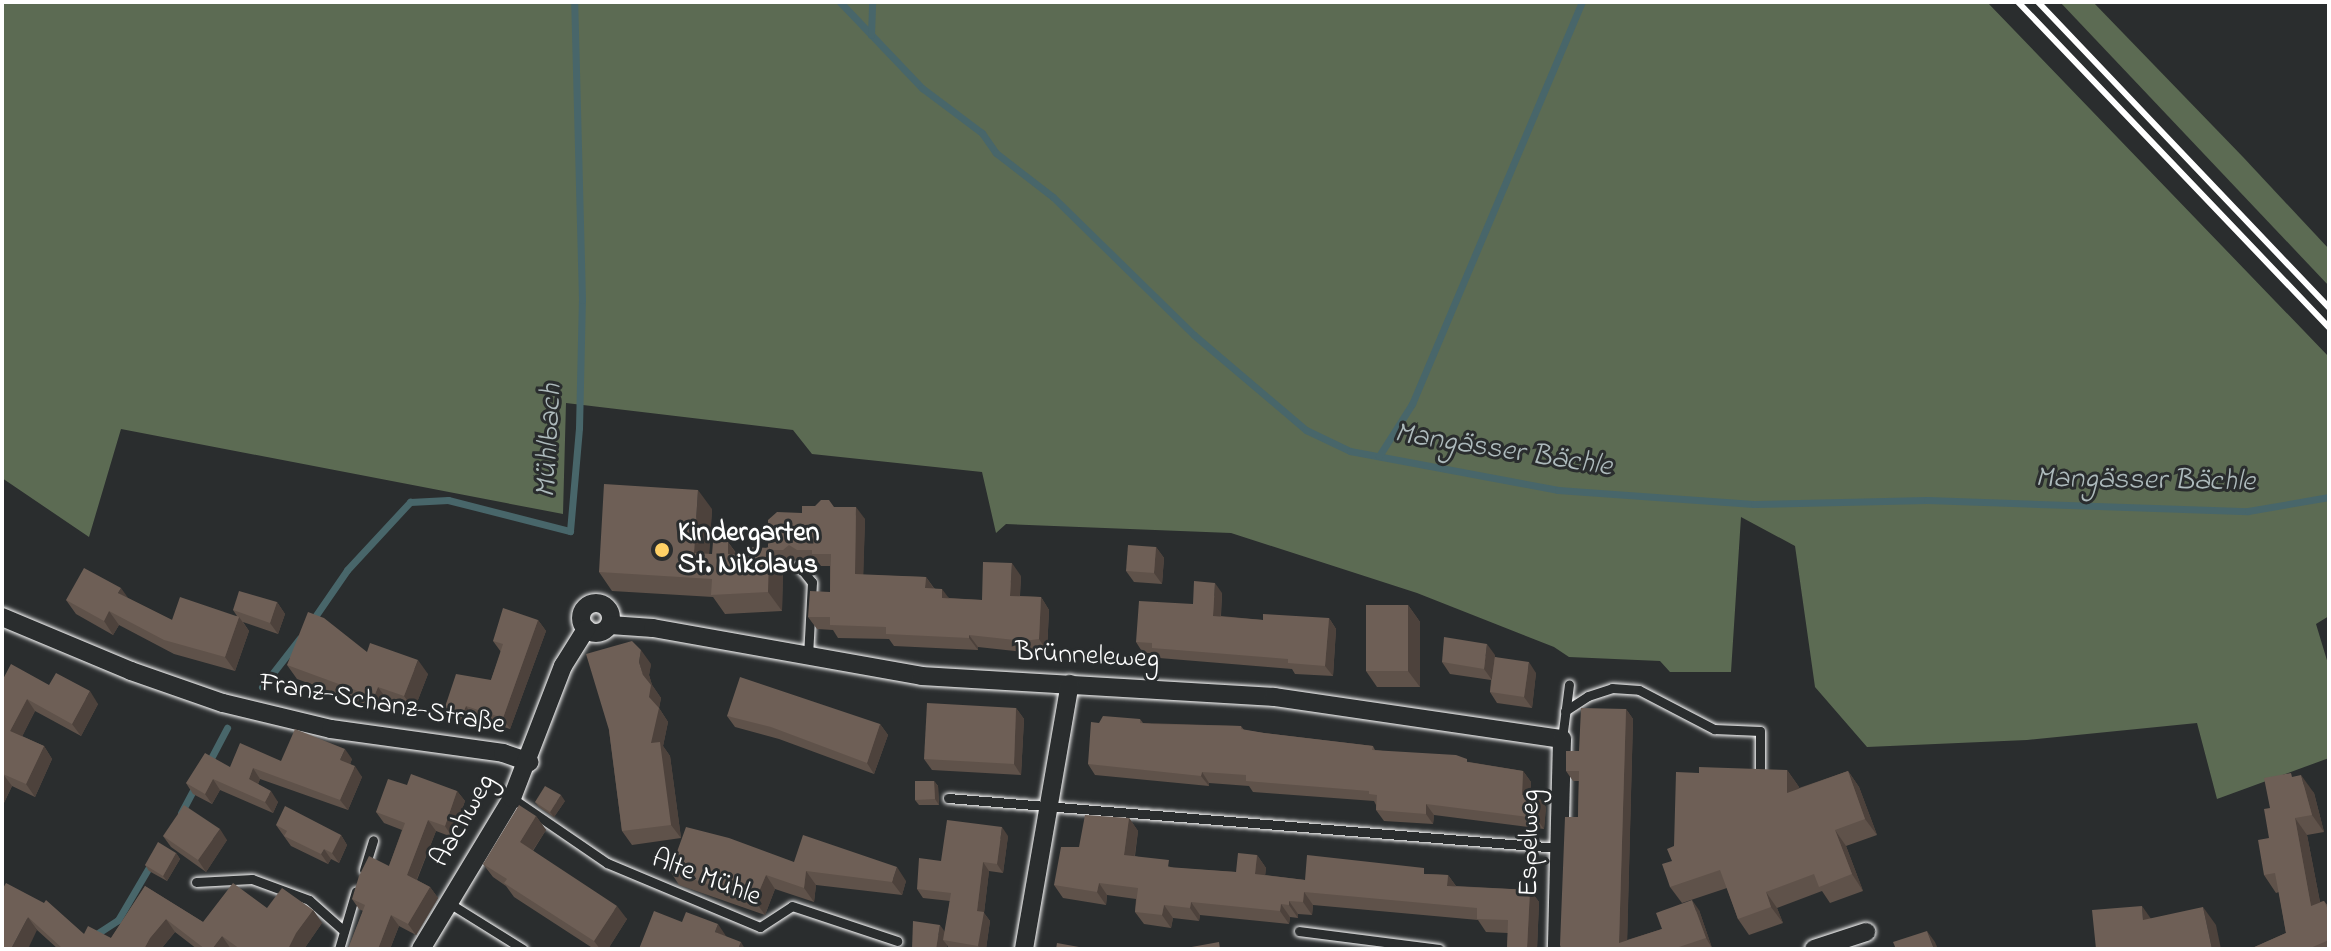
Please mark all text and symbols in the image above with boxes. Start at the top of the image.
water label: Mühlbach [529,383,571,499]
water label: Mangässer Bächle [1391,416,1615,486]
water label: Mangässer Bächle [2035,461,2255,501]
place label: Kindergarten St. Nikolaus [678,517,820,583]
marker: Kindergarten St. Nikolaus [653,541,671,559]
street label: Brünneleweg [1014,636,1160,678]
street label: Franz-Schanz-Straße [256,667,508,743]
street label: Aachweg [424,769,504,873]
street label: Espelweg [1513,789,1549,897]
street label: Alte Mühle [647,843,765,915]

